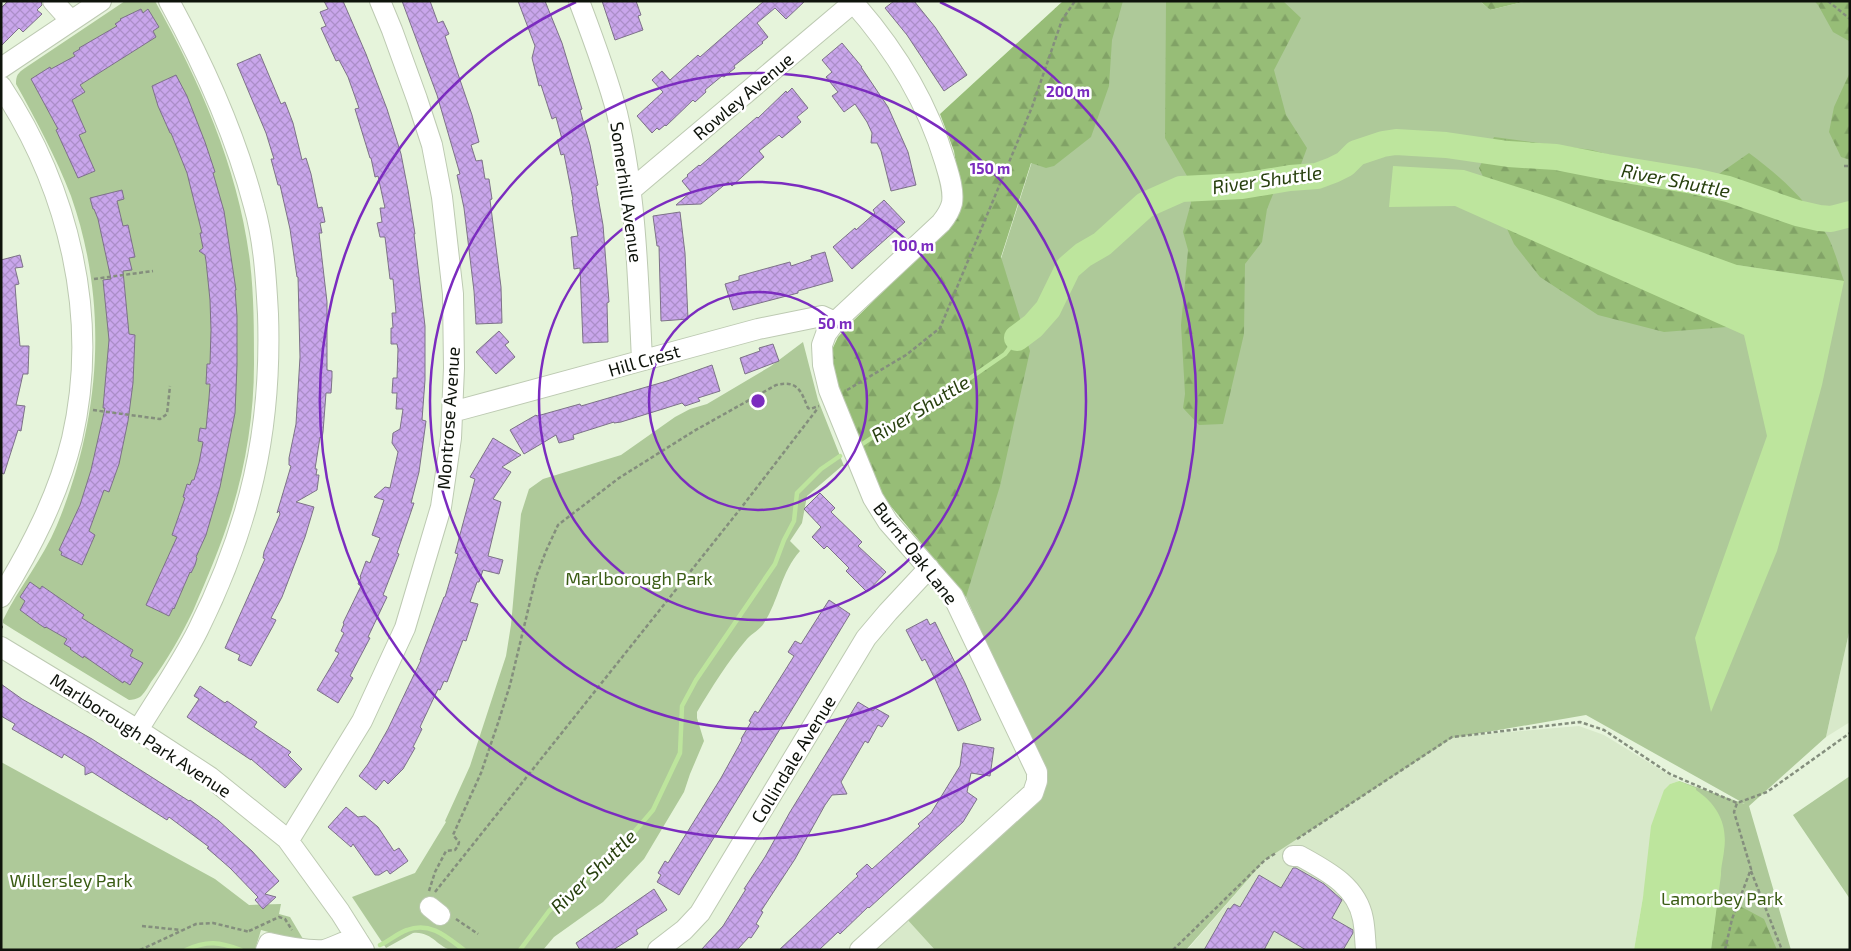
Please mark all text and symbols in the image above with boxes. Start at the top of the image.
street label: Rowley Avenue [688,48,798,144]
text: 200 m [1046,82,1090,100]
street label: Somerhill Avenue [606,120,648,264]
water label: River Shuttle [1620,158,1732,202]
text: 150 m [970,159,1010,177]
water label: River Shuttle [1211,160,1323,198]
text: 100 m [892,236,934,254]
text: 50 m [818,314,852,332]
street label: Hill Crest [606,339,683,381]
street label: Montrose Avenue [432,346,464,490]
water label: River Shuttle [867,370,973,446]
centre of rings [749,392,767,410]
street label: Burnt Oak Lane [869,497,963,609]
park label: Marlborough Park [565,567,713,589]
street label: Marlborough Park Avenue [46,668,236,802]
street label: Collindale Avenue [746,691,840,827]
water label: River Shuttle [545,824,641,918]
park label: Willersley Park [9,869,133,891]
park label: Lamorbey Park [1661,887,1783,909]

